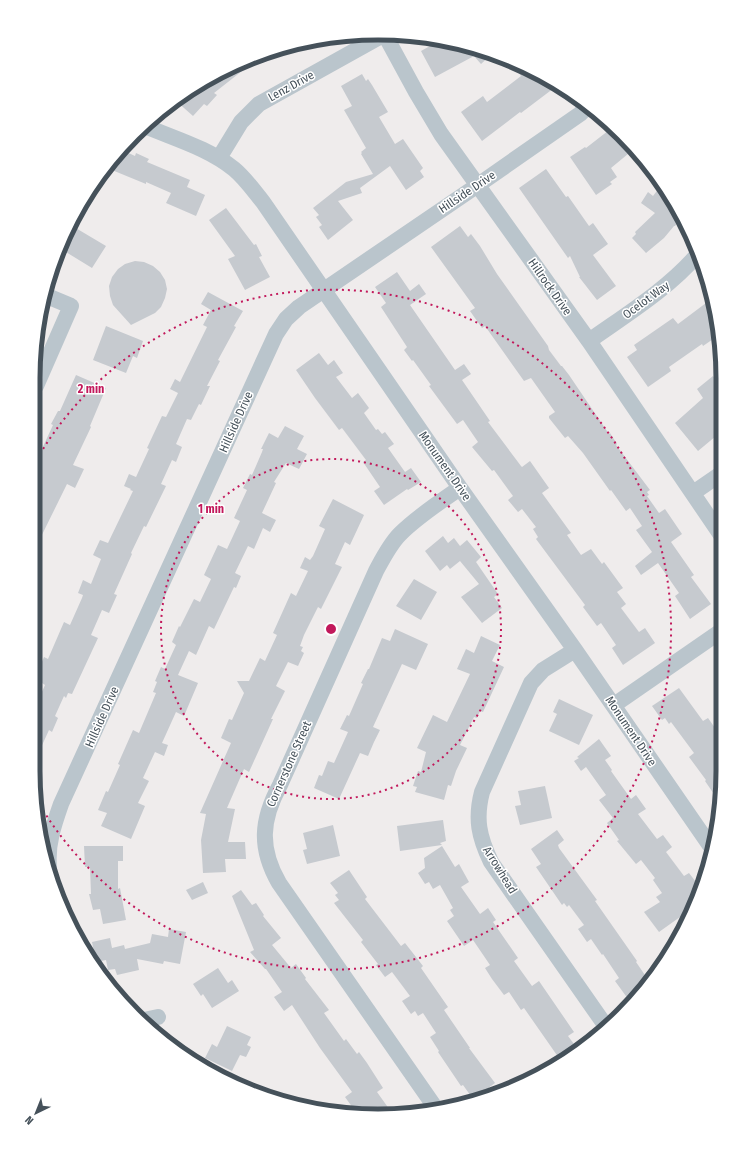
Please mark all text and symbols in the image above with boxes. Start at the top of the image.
street label: Lenz Drive [266,68,316,104]
street label: Hillside Drive [436,168,498,216]
street label: Hillrock Drive [525,256,575,318]
street label: Ocelot Way [620,278,673,322]
text: 2 min [77,382,104,396]
street label: Hillside Drive [216,389,256,455]
street label: Monument Drive [416,429,474,503]
text: 1 min [198,502,224,516]
centre of rings [324,622,338,636]
street label: Hillside Drive [82,684,122,750]
street label: Monument Drive [603,693,660,769]
street label: Cornerstone Street [264,719,314,809]
street label: Arrowhead [480,844,520,896]
north arrow [16,1093,56,1133]
text: N [23,1113,36,1127]

